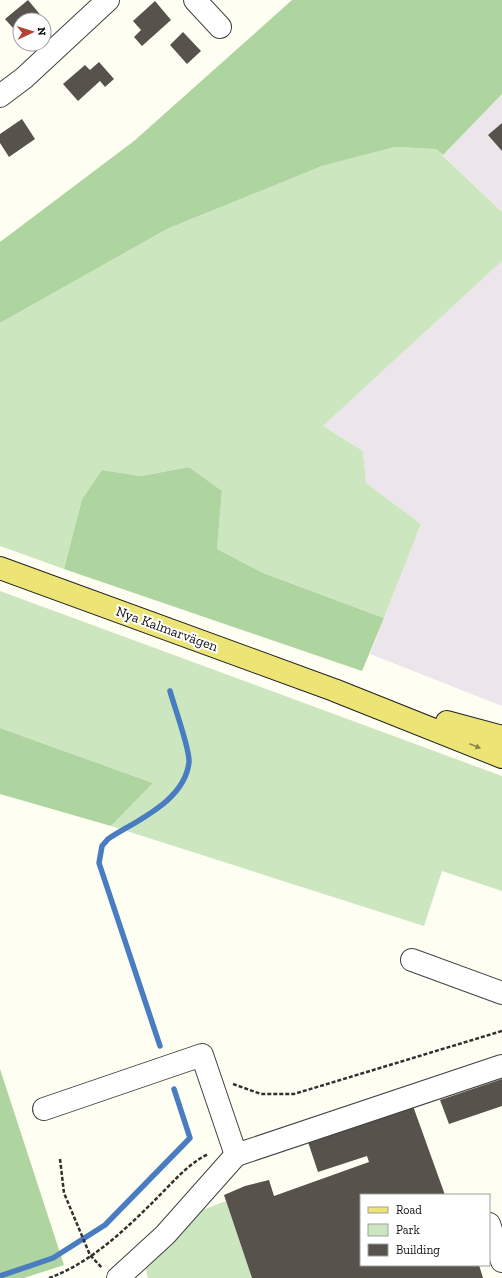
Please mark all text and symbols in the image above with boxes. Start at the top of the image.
north arrow [12,12,52,52]
text: N [35,27,48,37]
street label: Nya Kalmarvägen [114,603,220,655]
one-way arrow [469,743,481,749]
legend [360,1194,490,1266]
text: Road [396,1203,422,1217]
text: Park [396,1223,421,1237]
text: Building [396,1243,440,1257]

